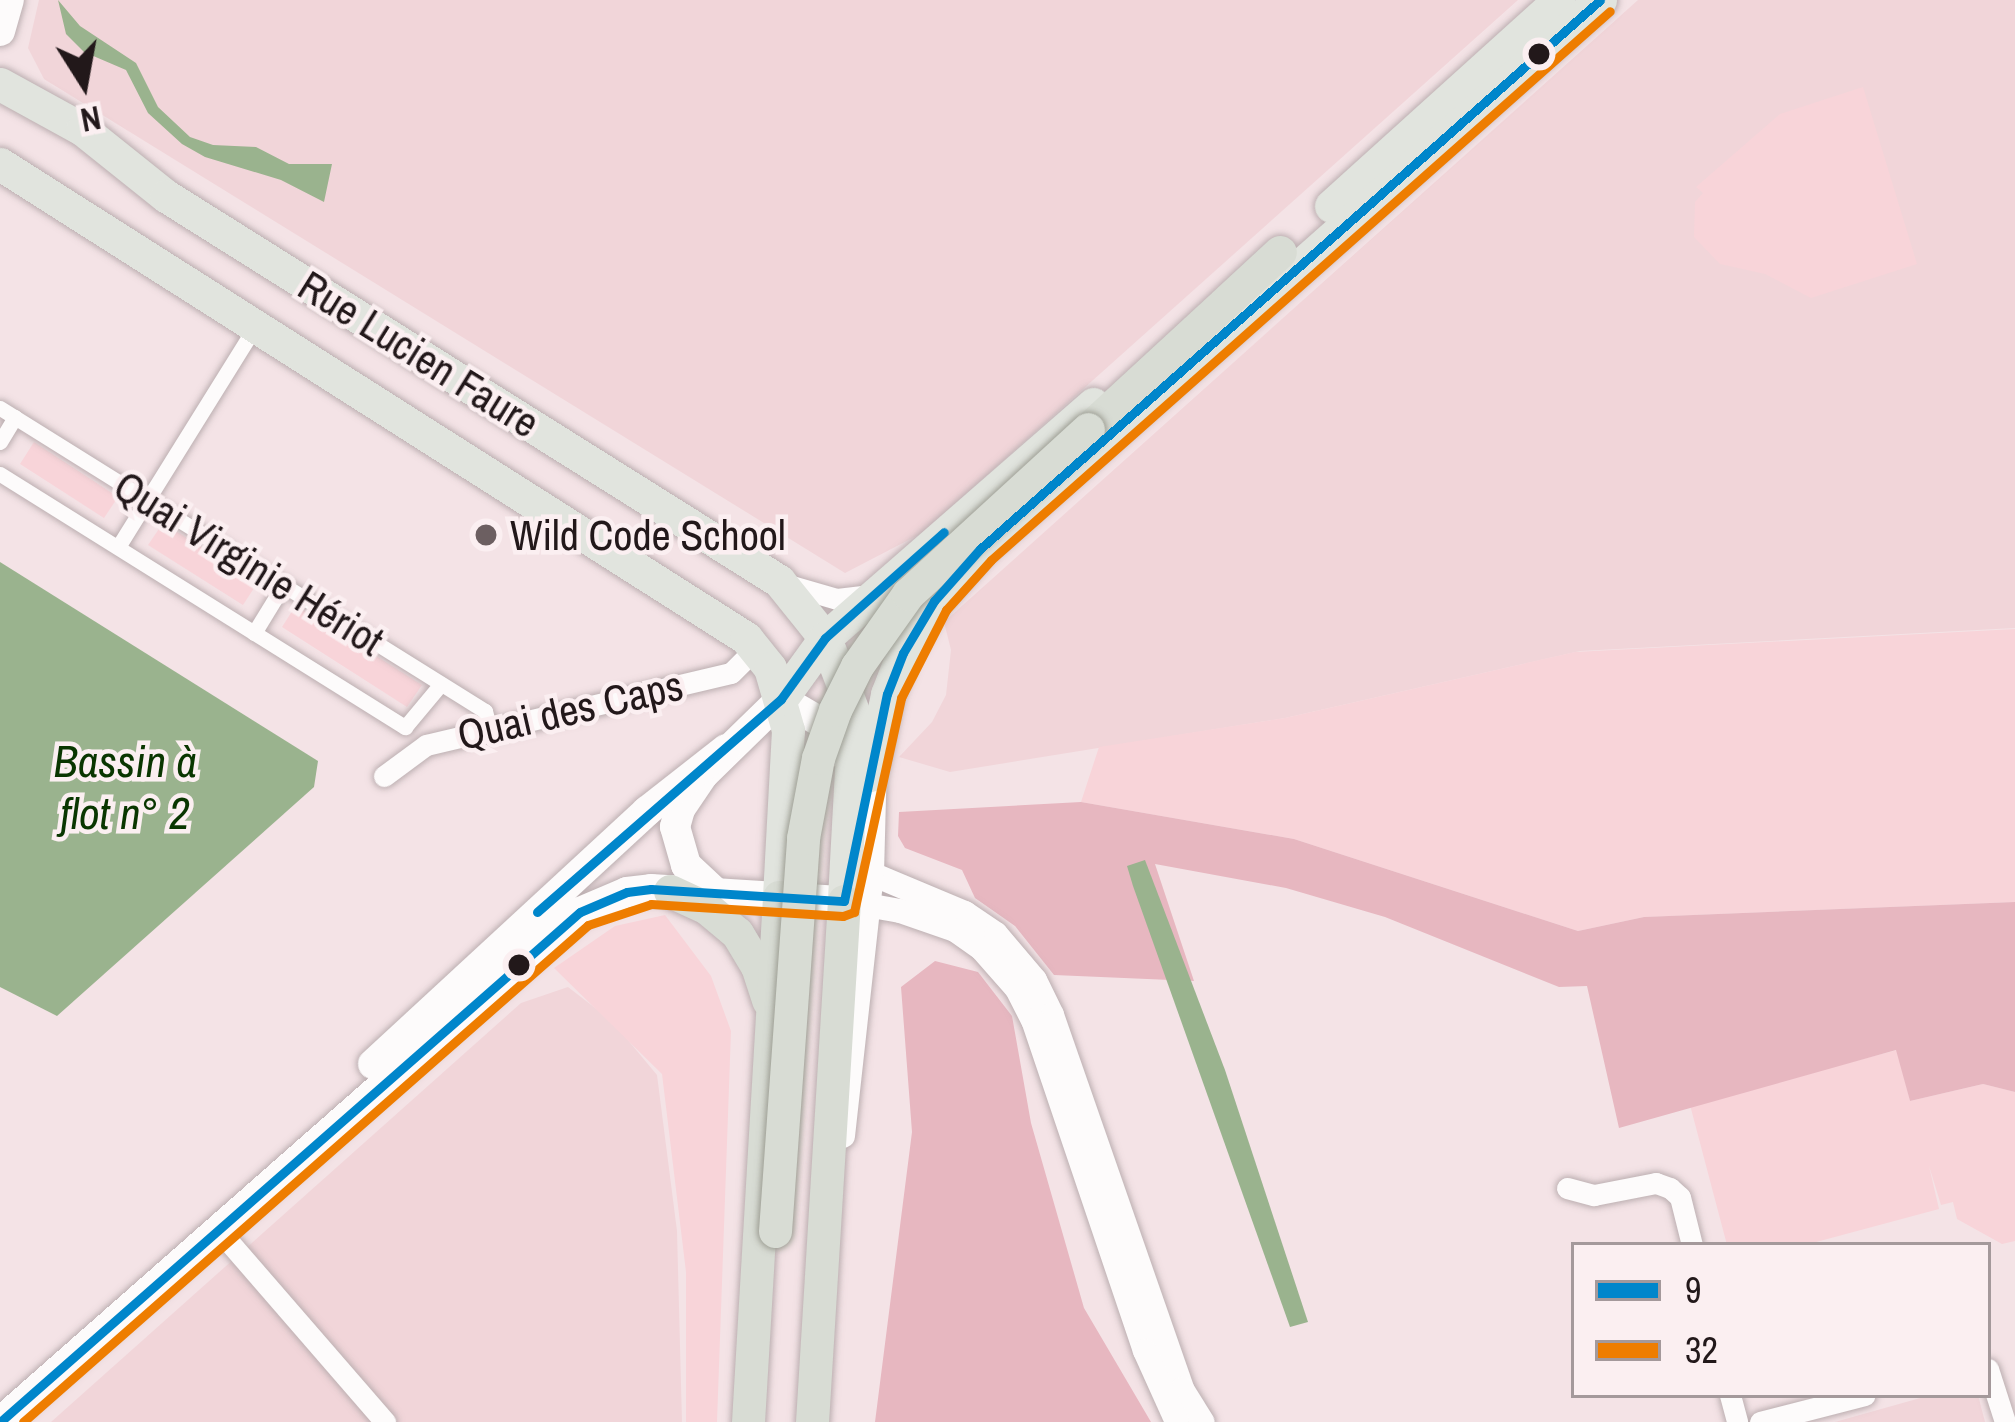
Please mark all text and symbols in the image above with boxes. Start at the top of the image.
north arrow [24,24,144,144]
unlabelled marker [1528,43,1550,65]
text: N [77,96,105,143]
street label: Rue Lucien Faure [289,260,549,448]
street label: Quai Virginie Hériot [105,460,393,666]
place label: Wild Code School [510,510,786,560]
marker: Wild Code School [473,522,499,548]
street label: Quai des Caps [452,660,688,760]
water label: Bassin à flot n° 2 [53,734,197,840]
unlabelled marker [508,954,530,976]
legend [1571,1242,1991,1398]
text: 9 [1685,1266,1701,1314]
text: 32 [1685,1326,1718,1374]

